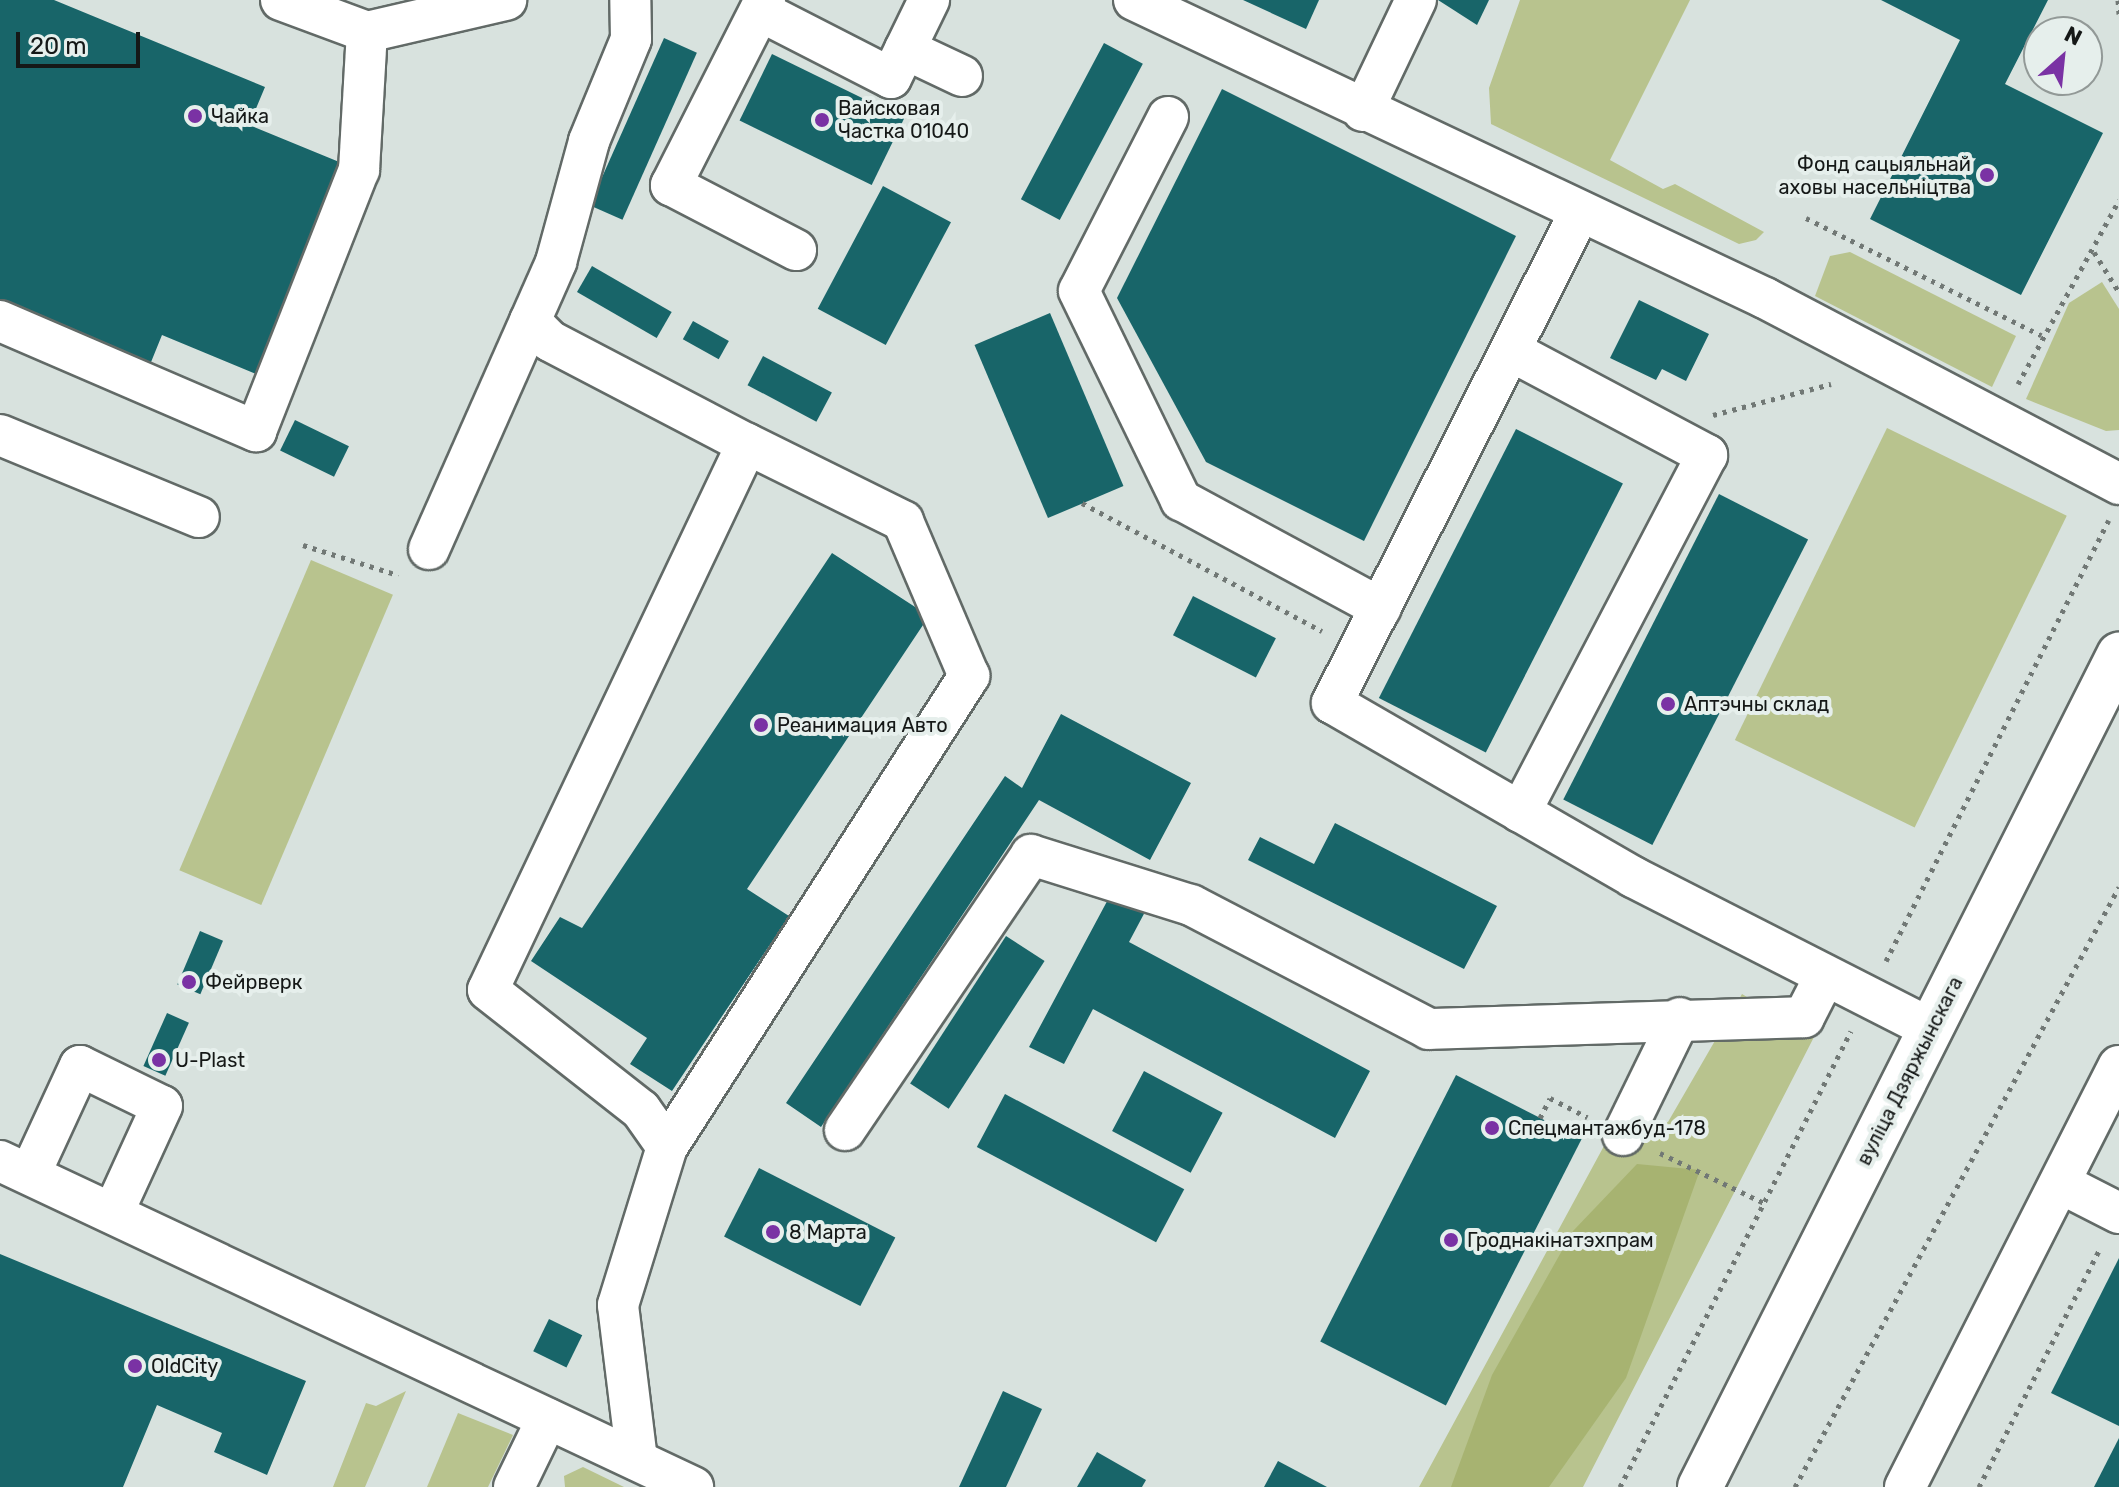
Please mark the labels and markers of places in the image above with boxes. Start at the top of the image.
place label: Вайсковая Частка 01040 [838,96,969,143]
place label: Чайка [211,104,269,128]
marker: Чайка [186,107,204,125]
marker: Вайсковая Частка 01040 [813,111,831,129]
place label: Фонд сацыяльнай аховы насельніцтва [1779,152,1971,199]
marker: Фонд сацыяльнай аховы насельніцтва [1978,166,1996,184]
place label: Аптэчны склад [1684,692,1829,716]
marker: Аптэчны склад [1659,695,1677,713]
place label: Реанимация Авто [777,713,948,737]
marker: Реанимация Авто [752,716,770,734]
place label: Фейрверк [205,970,302,994]
marker: Фейрверк [180,973,198,991]
place label: U-Plast [175,1048,245,1072]
marker: U-Plast [150,1051,168,1069]
place label: Спецмантажбуд-178 [1508,1116,1706,1140]
marker: Спецмантажбуд-178 [1483,1119,1501,1137]
place label: 8 Марта [789,1220,867,1244]
marker: 8 Марта [764,1223,782,1241]
place label: Гроднакінатэхпрам [1467,1228,1654,1252]
marker: Гроднакінатэхпрам [1442,1231,1460,1249]
place label: OldCity [151,1354,218,1378]
marker: OldCity [126,1357,144,1375]

